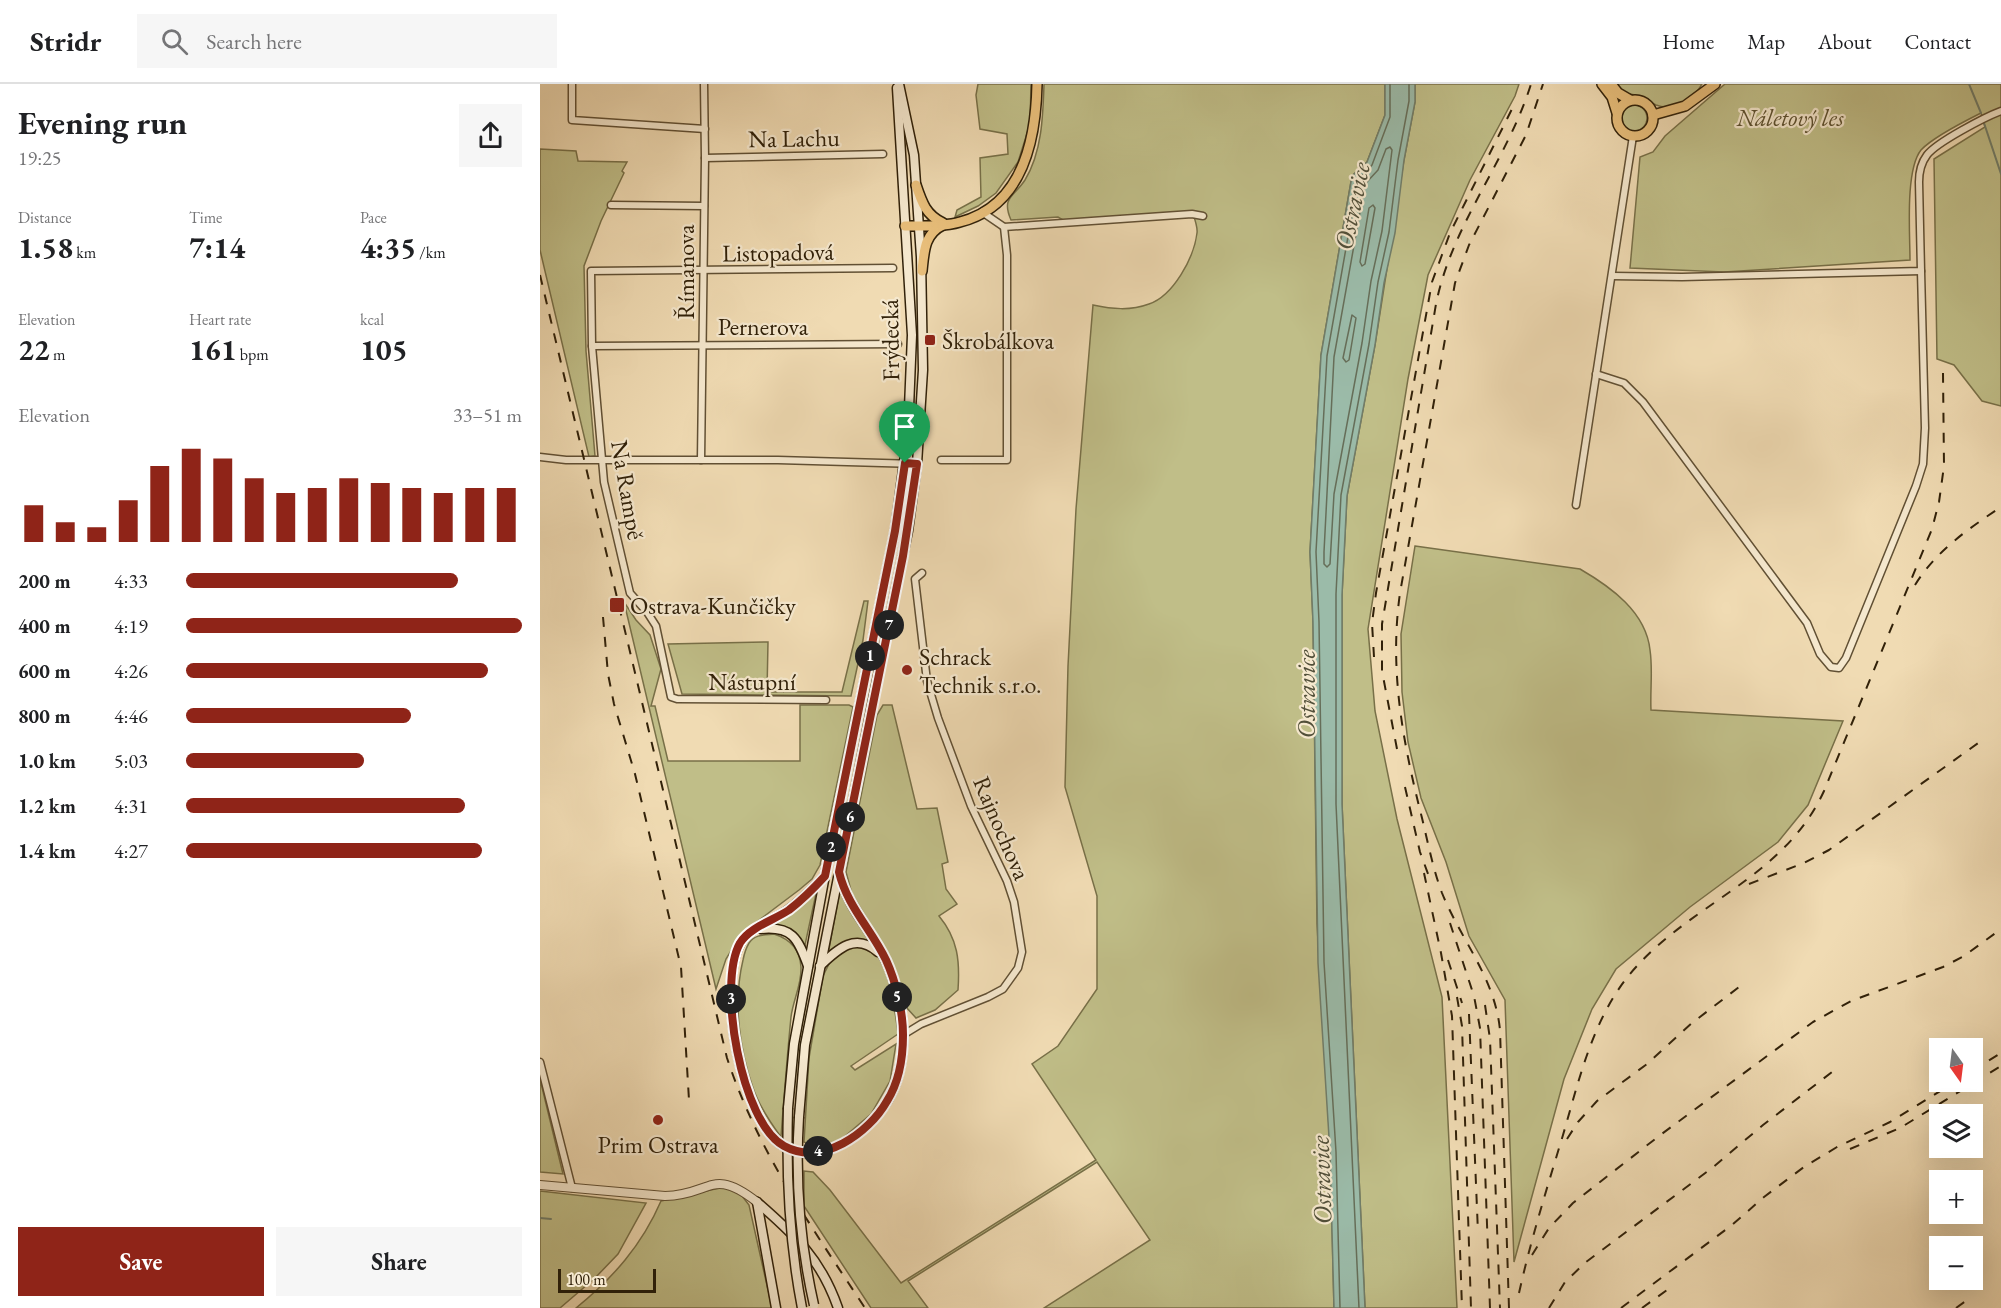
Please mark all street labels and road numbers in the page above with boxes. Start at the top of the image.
street label: Na Lachu [748,122,840,154]
street label: Římanova [670,224,701,320]
street label: Listopadová [722,236,835,268]
street label: Frýdecká [874,298,906,381]
street label: Pernerova [718,311,809,342]
street label: Na Rampě [604,438,652,542]
street label: Nástupní [708,666,796,697]
street label: Rajnochova [966,771,1038,885]

